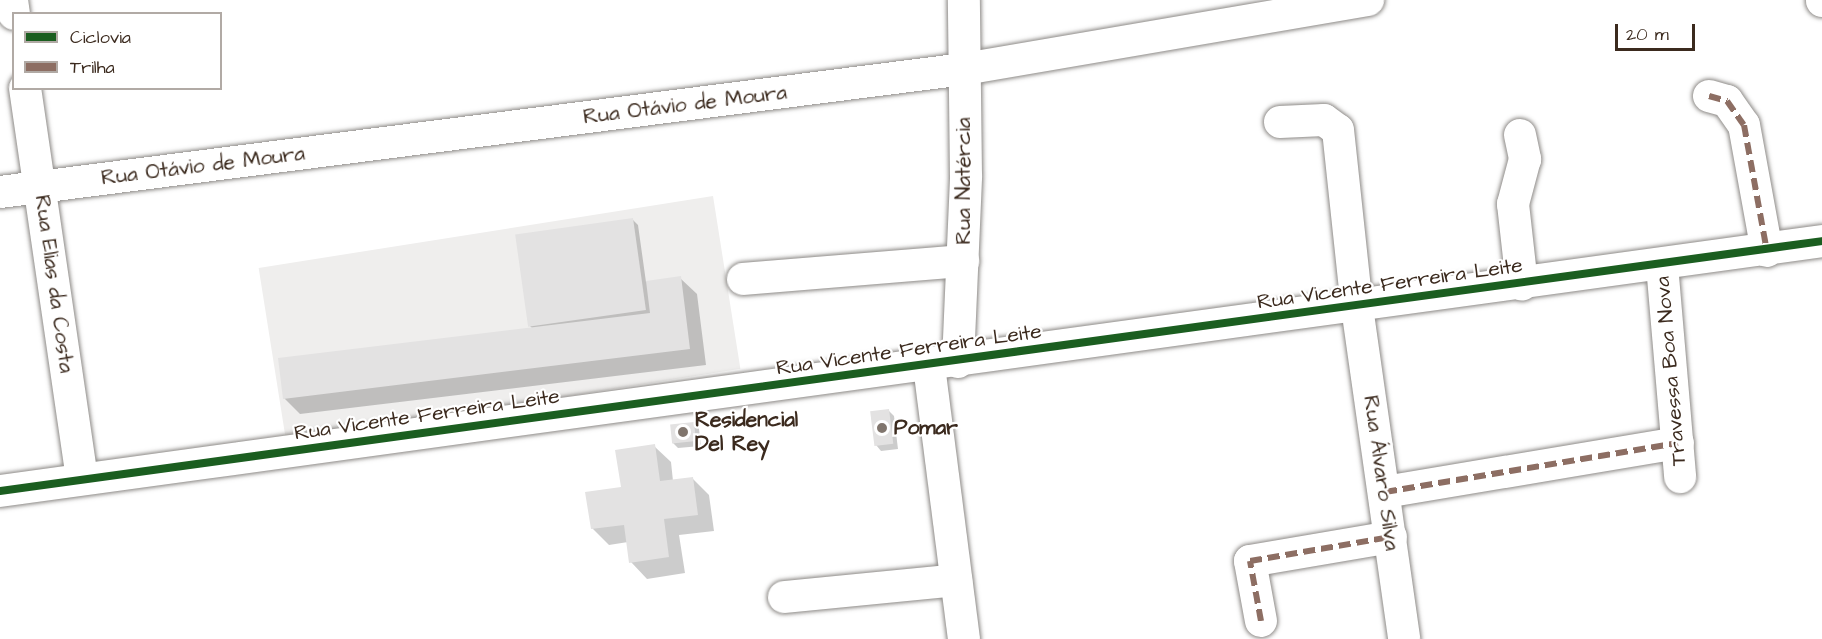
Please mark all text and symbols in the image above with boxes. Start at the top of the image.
legend [12,12,222,90]
scale bar [1618,12,1698,50]
text: 20 m [1626,22,1669,47]
text: Ciclovia [70,25,131,50]
text: Trilha [70,55,115,80]
street label: Rua Otávio de Moura [582,80,788,130]
street label: Rua Natércia [951,117,977,245]
street label: Rua Otávio de Moura [100,141,306,191]
street label: Rua Elias da Costa [29,193,79,375]
street label: Rua Vicente Ferreira Leite [1256,253,1524,315]
street label: Travessa Boa Nova [1650,275,1692,467]
street label: Rua Vicente Ferreira Leite [775,319,1043,381]
street label: Rua Vicente Ferreira Leite [293,384,561,446]
street label: Rua Álvaro Silva [1358,394,1404,552]
place label: Residencial Del Rey [695,407,798,457]
place label: Pomar [894,415,958,441]
marker: Pomar [875,421,889,435]
marker: Residencial Del Rey [676,425,690,439]

